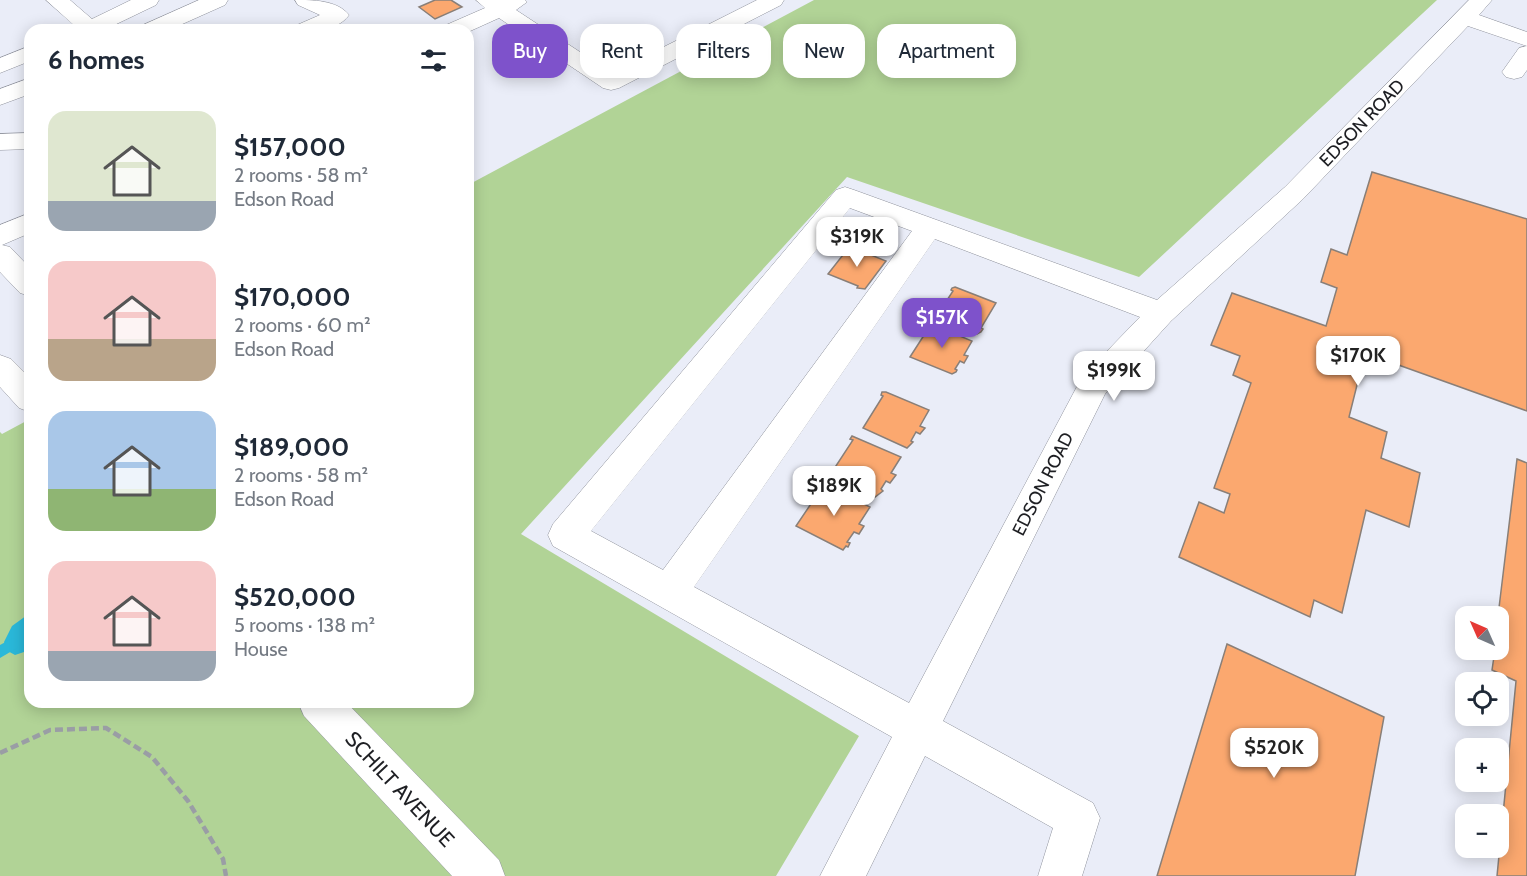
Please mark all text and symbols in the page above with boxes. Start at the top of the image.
chip: Buy [492,24,568,78]
chip: Rent [580,24,664,78]
chip: Filters [676,24,771,78]
chip: New [783,24,865,78]
chip: Apartment [877,24,1016,78]
text: 6 homes [48,44,145,76]
icon: filters [417,44,450,77]
street label: EDSON ROAD [1315,75,1409,171]
text: $157,000 [234,131,346,163]
icon: home [96,135,168,207]
text: 2 rooms · 58 m² [234,163,368,187]
text: Edson Road [234,187,334,211]
pin: $319K [815,217,899,268]
text: $319K [830,224,884,248]
text: $170,000 [234,281,351,313]
icon: home [96,285,168,357]
pin: $157K [900,298,984,349]
text: $157K [916,305,968,329]
text: 2 rooms · 60 m² [234,313,371,337]
pin: $170K [1316,336,1400,387]
text: Edson Road [234,337,334,361]
text: $170K [1330,343,1386,367]
pin: $199K [1072,351,1156,402]
text: $199K [1087,358,1141,382]
street label: EDSON ROAD [1008,429,1078,539]
text: $189,000 [234,431,349,463]
icon: home [96,435,168,507]
text: 2 rooms · 58 m² [234,463,368,487]
pin: $189K [792,466,876,517]
text: $189K [807,473,861,497]
text: Edson Road [234,487,334,511]
text: $520,000 [234,581,356,613]
icon: home [96,585,168,657]
north arrow [1455,606,1509,660]
map controls [1455,606,1509,858]
text: 5 rooms · 138 m² [234,613,375,637]
text: House [234,637,288,661]
button: locate [1455,672,1509,726]
street label: SCHILT AVENUE [340,726,460,852]
pin: $520K [1232,728,1316,779]
text: $520K [1244,735,1304,759]
button: + [1455,738,1509,792]
button: − [1455,804,1509,858]

